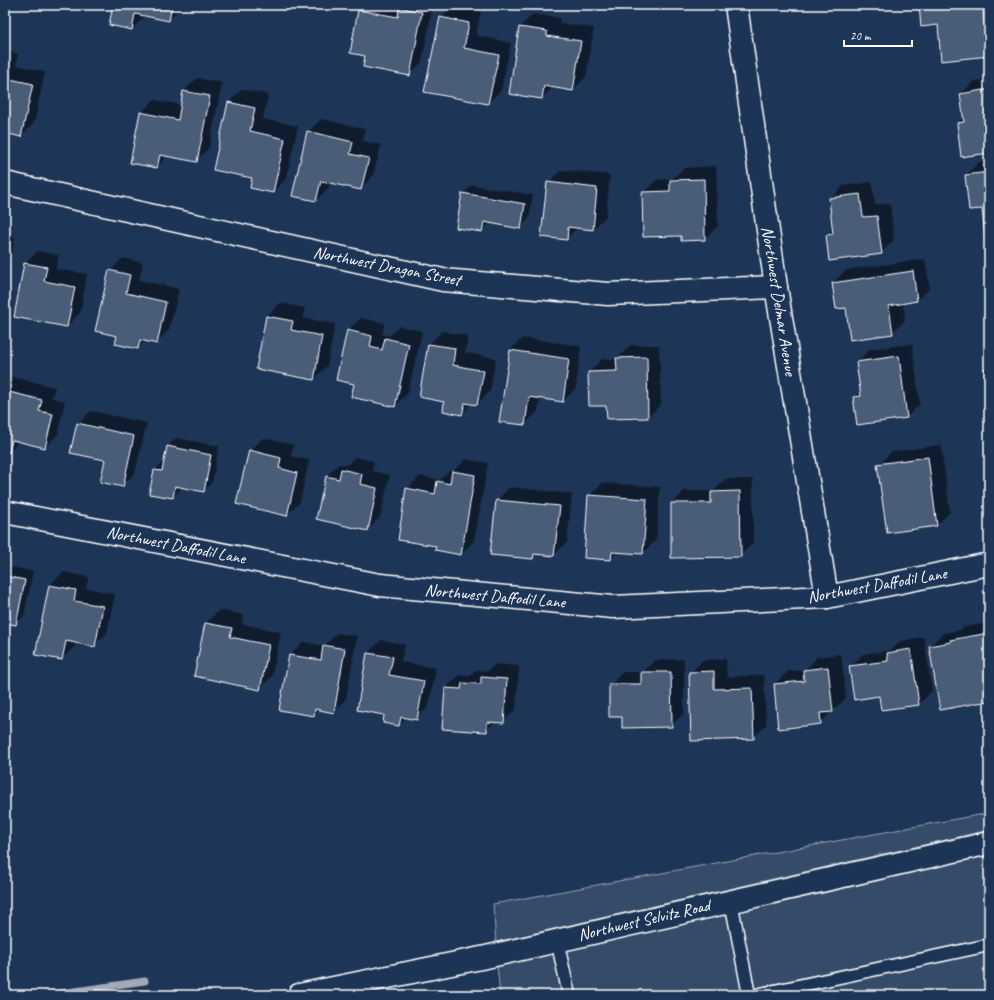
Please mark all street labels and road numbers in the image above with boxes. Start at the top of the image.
street label: Northwest Delmar Avenue [757,225,801,379]
street label: Northwest Dragon Street [312,241,465,291]
street label: Northwest Daffodil Lane [105,521,249,569]
street label: Northwest Daffodil Lane [806,562,950,608]
street label: Northwest Daffodil Lane [424,579,568,613]
street label: Northwest Selvitz Road [576,894,715,945]

